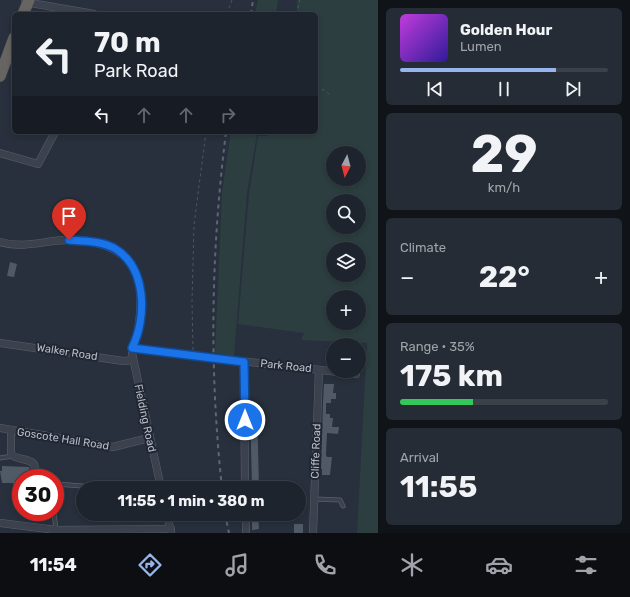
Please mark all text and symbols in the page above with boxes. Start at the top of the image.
text: Golden Hour [460,21,552,39]
text: 70 m [94,26,161,59]
icon: left [28,28,80,80]
text: Lumen [460,39,502,54]
text: Park Road [94,60,178,82]
icon: previous [424,78,446,100]
icon: pause [493,78,515,100]
icon: next [562,78,584,100]
icon: left [91,104,113,126]
icon: ahead [133,104,155,126]
icon: ahead [175,104,197,126]
icon: right [217,104,239,126]
text: 29 [470,123,538,185]
north arrow [326,146,366,186]
map controls [326,146,366,378]
text: km/h [488,180,520,195]
button: search [326,194,366,234]
pin [52,199,86,240]
icon: arrive [58,205,80,227]
text: Climate [400,240,446,255]
button: layers [326,242,366,282]
text: 22° [479,259,530,295]
text: − [400,264,414,291]
text: + [594,264,608,291]
button: + [326,290,366,330]
button: − [326,338,366,378]
text: Range · 35% [400,339,475,354]
street label: Walker Road [36,341,98,363]
street label: Park Road [260,357,312,375]
text: 175 km [400,358,503,394]
street label: Fielding Road [131,383,159,453]
position arrow [224,399,266,441]
street label: Cliffe Road [309,423,323,479]
street label: Goscote Hall Road [16,425,110,453]
text: Arrival [400,450,439,465]
speed limit sign: 30 [12,469,64,521]
text: 11:55 [400,469,477,505]
text: 11:55 · 1 min · 380 m [118,492,264,510]
icon: directions [136,551,164,579]
icon: music [223,551,251,579]
icon: phone [311,551,339,579]
icon: climate [398,551,426,579]
icon: car [485,551,513,579]
icon: filters [572,551,600,579]
text: 11:54 [30,554,77,576]

